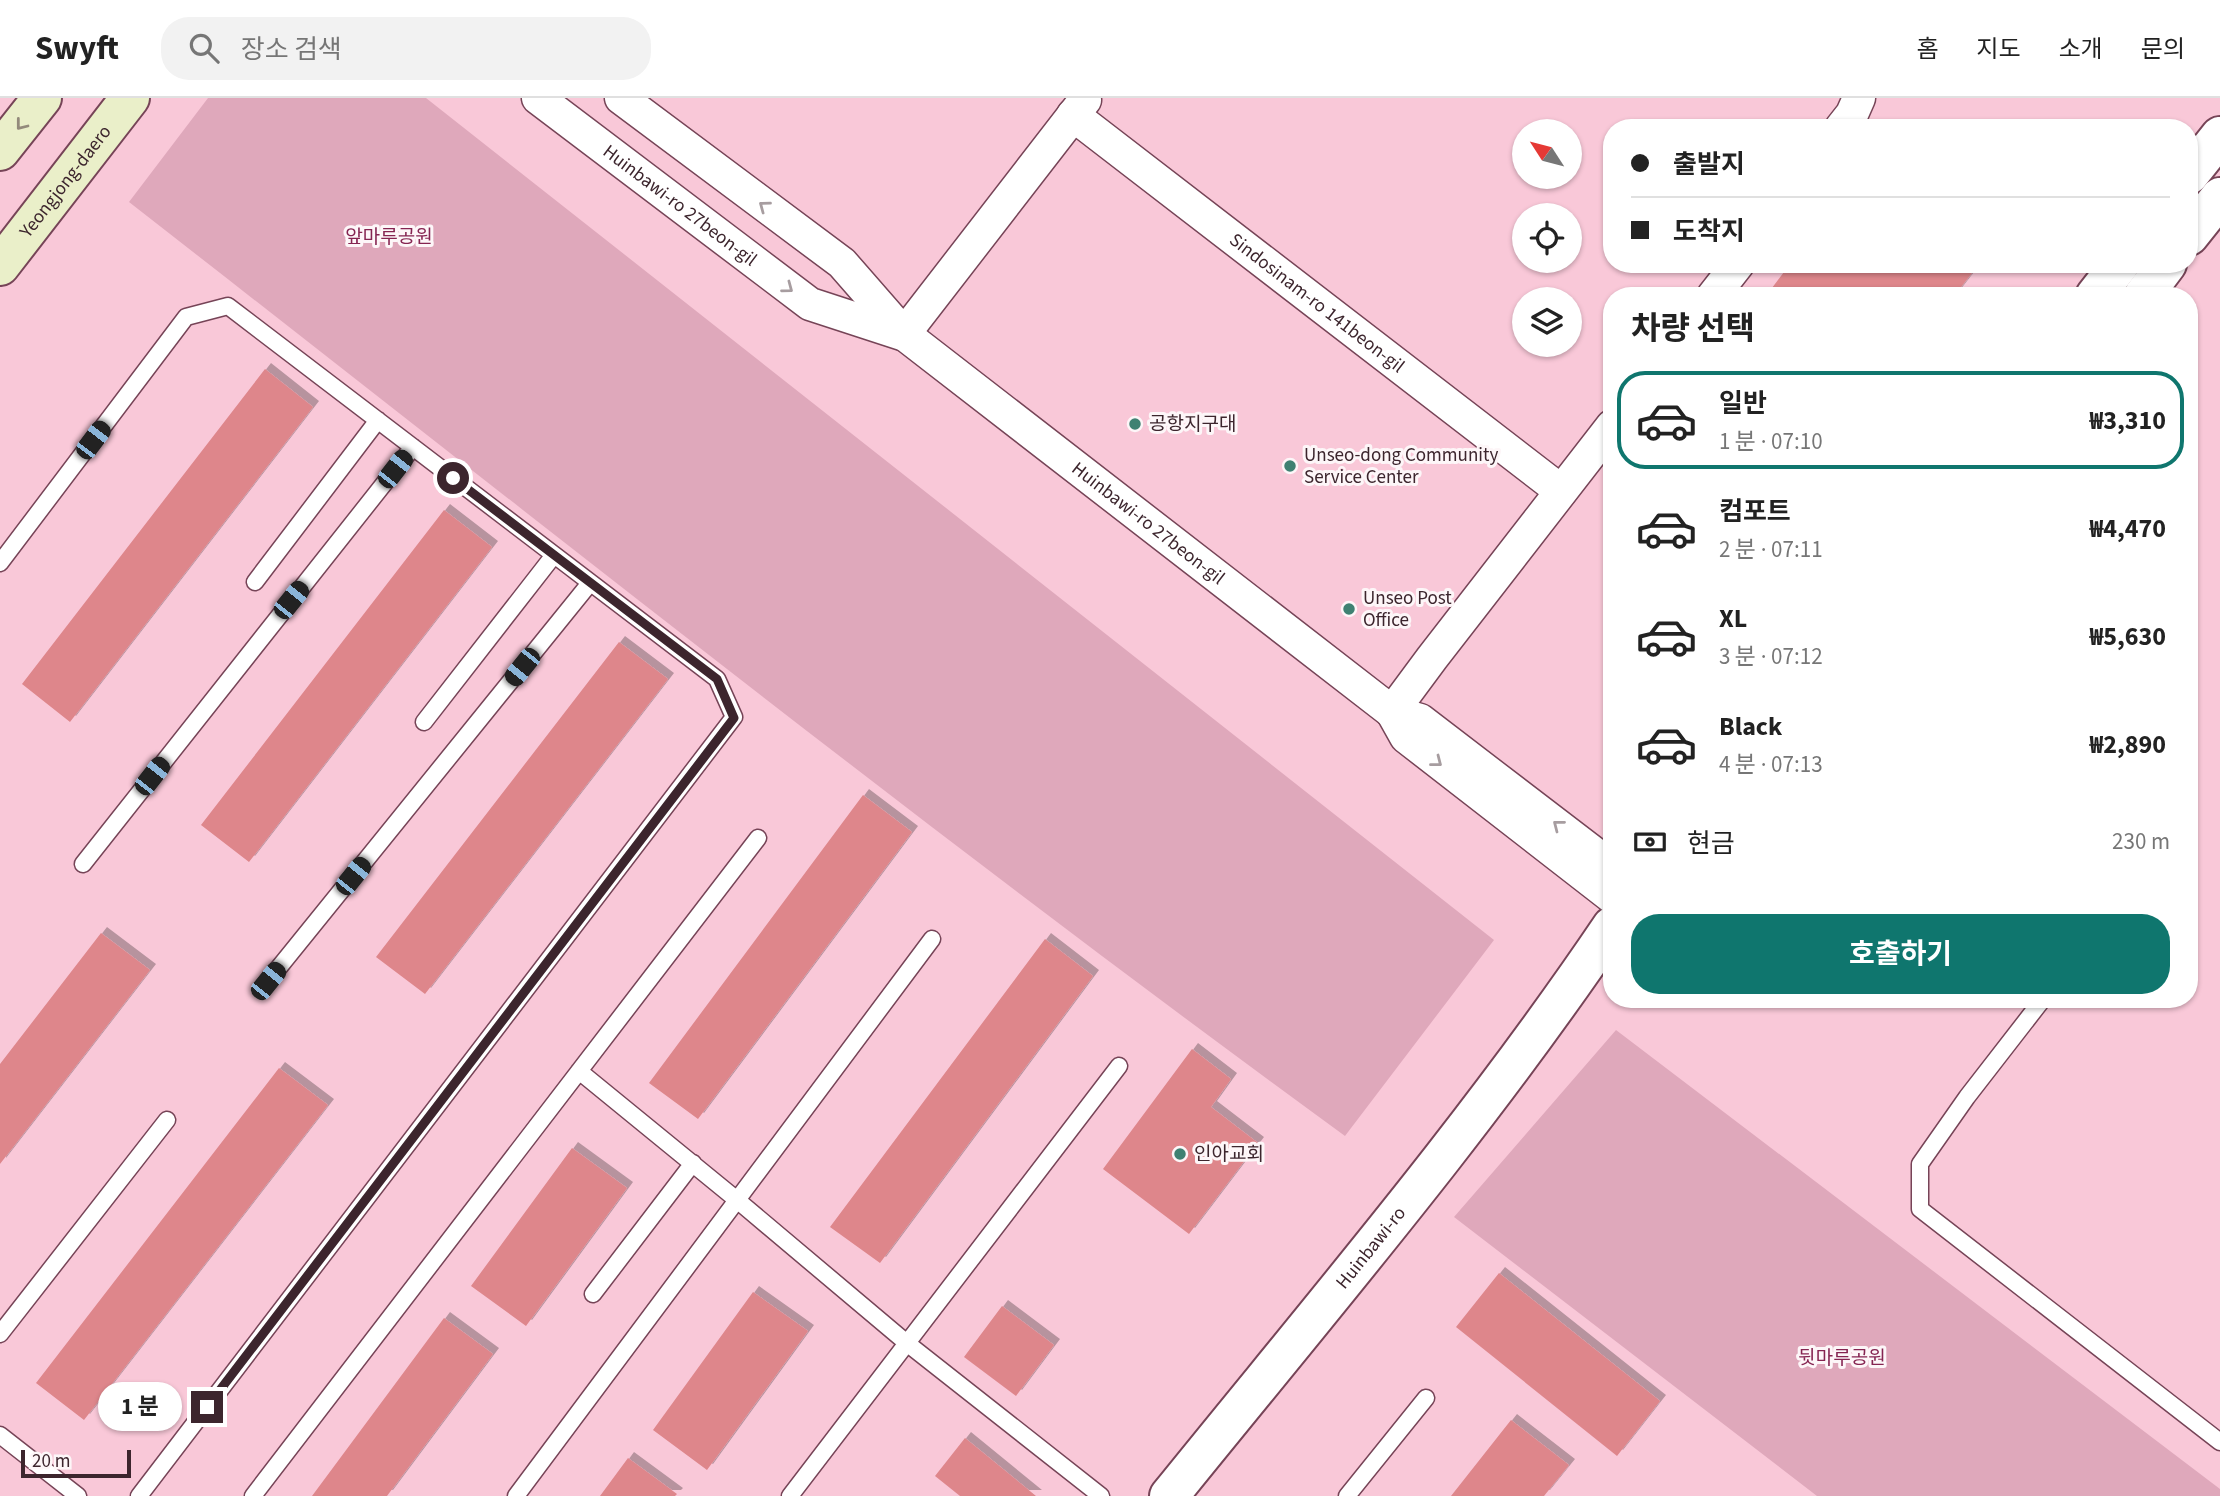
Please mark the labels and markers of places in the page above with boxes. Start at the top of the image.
place label: 공항지구대 [1149,411,1236,438]
marker: 공항지구대 [1127,416,1143,432]
place label: Unseo-dong Community Service Center [1304,442,1498,491]
marker: Unseo-dong Community Service Center [1282,458,1298,474]
place label: Unseo Post Office [1363,585,1452,634]
marker: Unseo Post Office [1341,601,1357,617]
place label: 인아교회 [1194,1141,1264,1168]
marker: 인아교회 [1172,1146,1188,1162]

